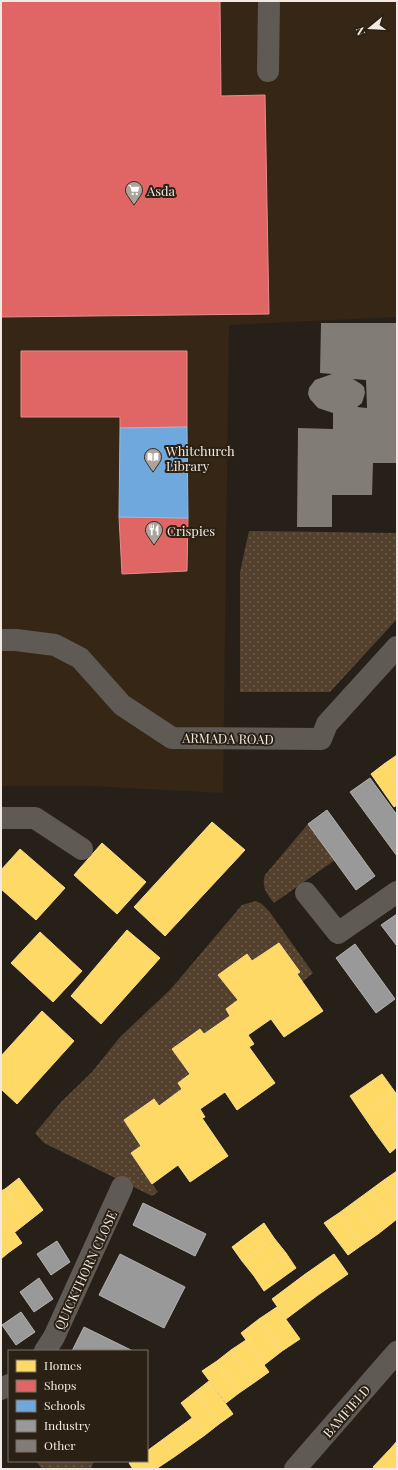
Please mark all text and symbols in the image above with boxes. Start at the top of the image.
north arrow [350,8,390,48]
text: N [352,25,368,37]
supermarket icon: Asda [124,180,144,205]
place label: Asda [146,182,176,199]
place label: Whitchurch Library [165,442,235,474]
library icon: Whitchurch Library [143,447,163,472]
restaurant icon: Crispies [144,520,164,545]
place label: Crispies [167,522,215,539]
street label: ARMADA ROAD [181,729,274,747]
street label: QUICKTHORN CLOSE [50,1208,120,1332]
legend [8,1350,148,1462]
text: Homes [44,1357,82,1373]
text: Shops [44,1377,76,1393]
street label: BAMFIELD [319,1381,373,1441]
text: Schools [44,1397,85,1413]
text: Industry [44,1417,90,1433]
text: Other [44,1437,76,1453]

